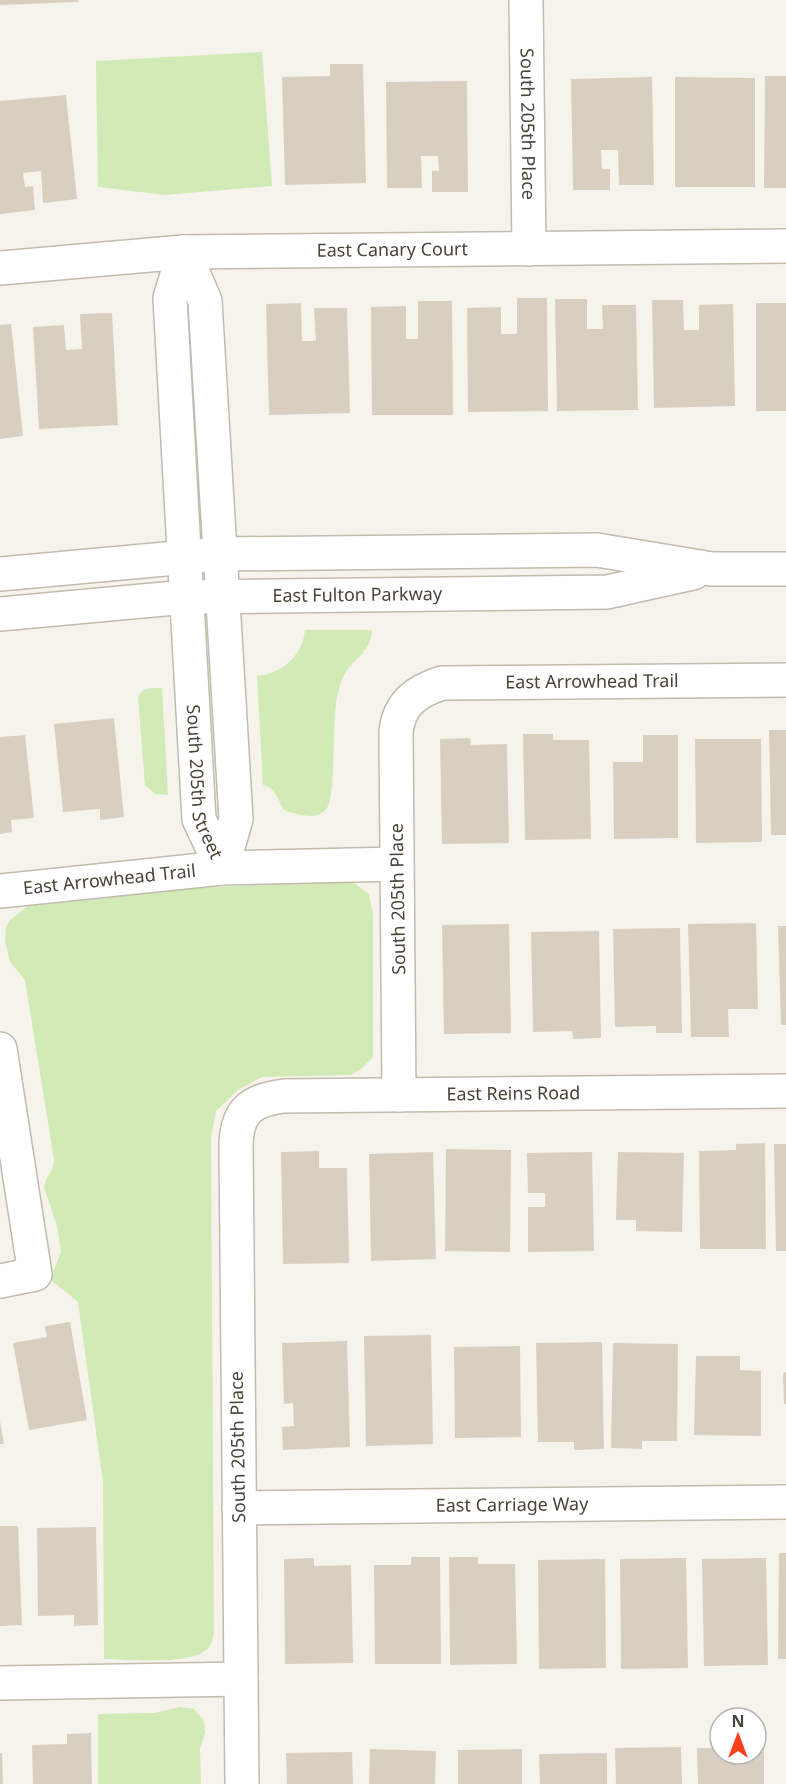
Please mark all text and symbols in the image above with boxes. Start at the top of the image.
street label: South 205th Place [516,48,541,200]
street label: East Canary Court [317,236,469,262]
street label: East Fulton Parkway [272,581,443,607]
street label: East Arrowhead Trail [505,668,679,693]
street label: South 205th Street [182,704,229,863]
street label: South 205th Place [384,823,410,975]
street label: East Arrowhead Trail [22,858,197,900]
street label: East Reins Road [446,1080,580,1105]
street label: South 205th Place [224,1371,250,1523]
street label: East Carriage Way [436,1491,589,1517]
north arrow [708,1706,768,1766]
text: N [731,1710,745,1732]

